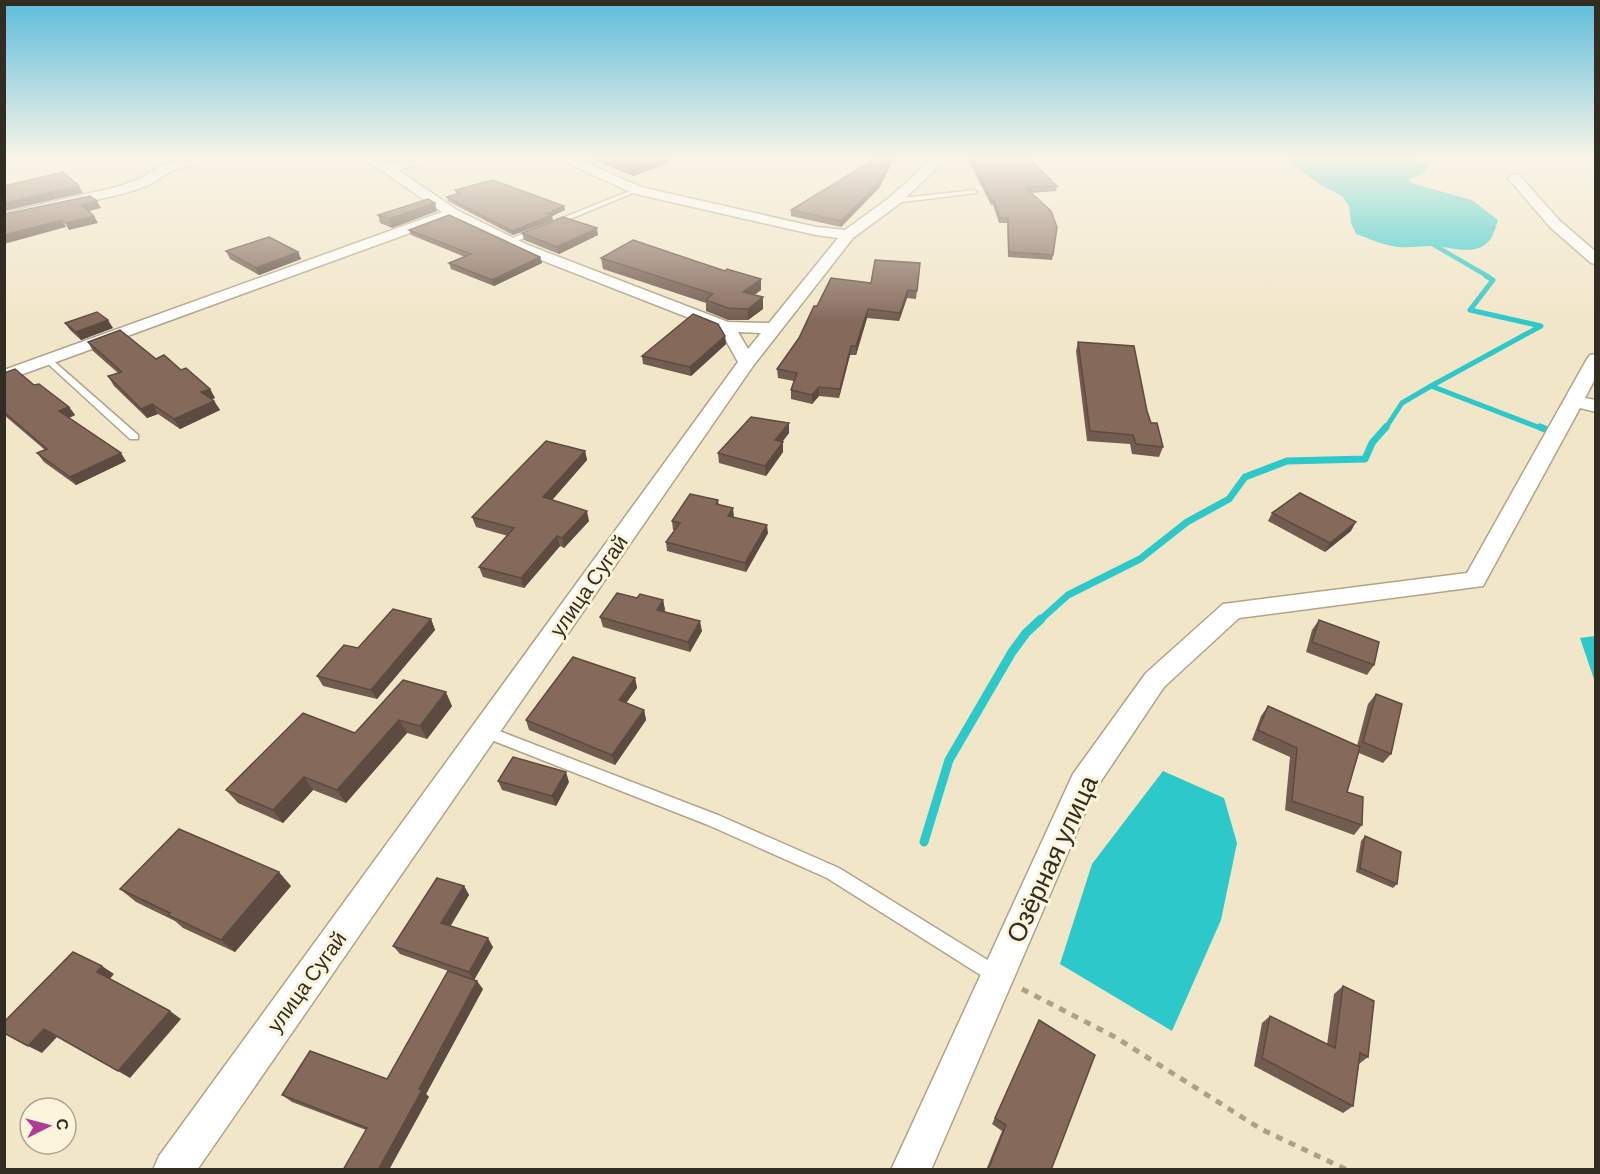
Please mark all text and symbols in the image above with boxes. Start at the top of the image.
street label: улица Сугай [544,530,632,641]
street label: Озёрная улица [998,769,1103,947]
street label: улица Сугай [261,926,351,1036]
north arrow [18,1096,78,1156]
text: С [53,1118,74,1132]

